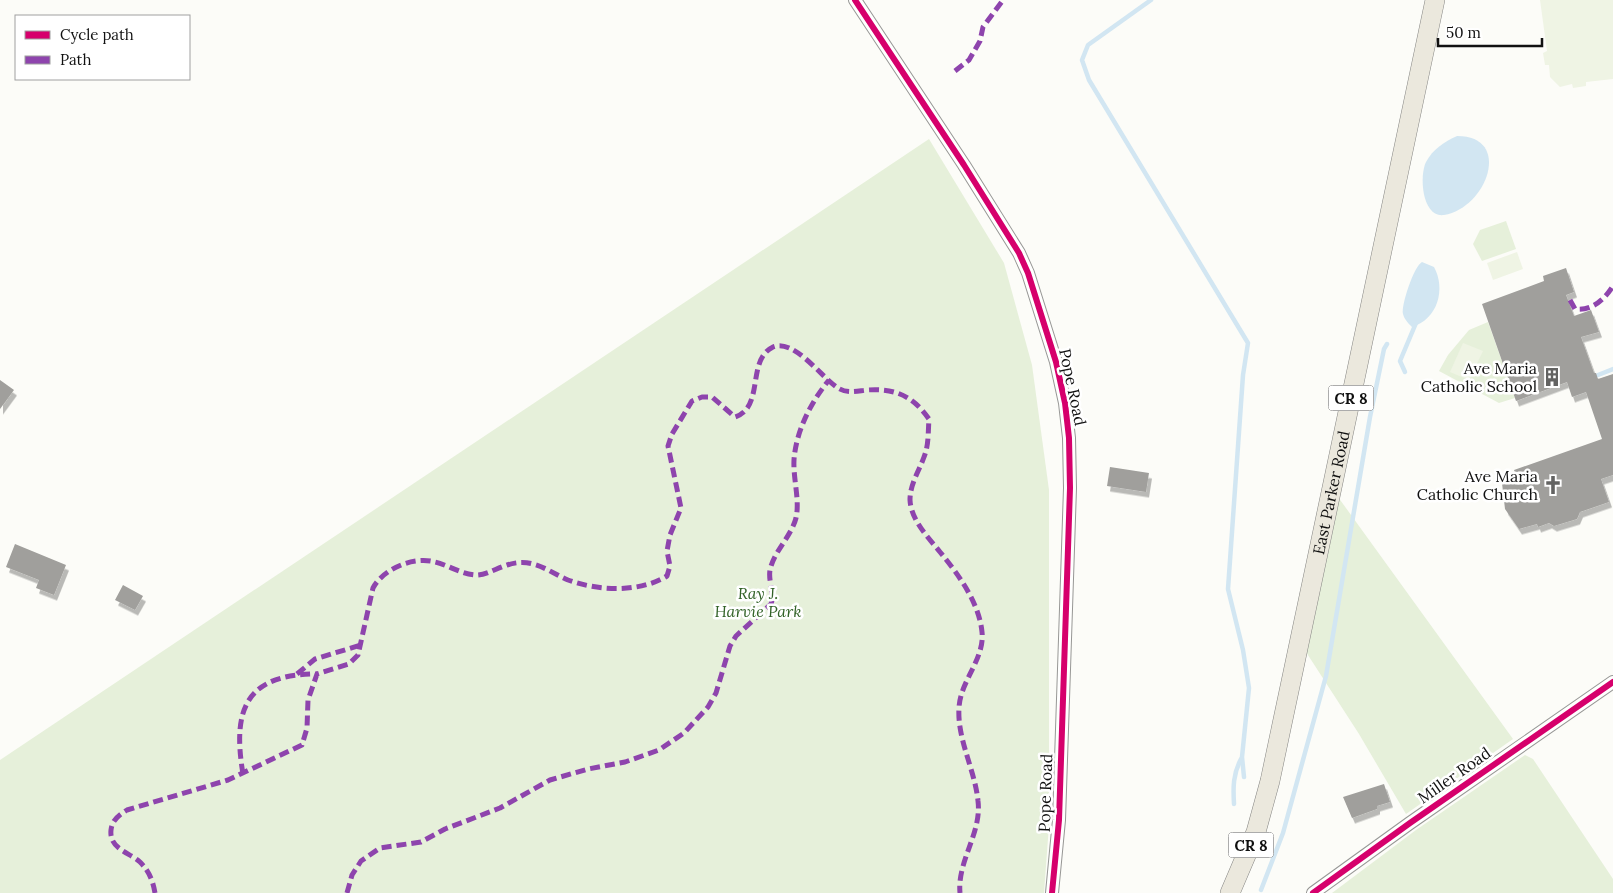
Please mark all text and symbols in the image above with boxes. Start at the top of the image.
legend [15,15,190,80]
scale bar [1438,15,1542,47]
text: 50 m [1446,23,1481,42]
text: Cycle path [60,25,134,44]
text: Path [60,50,91,69]
street label: Pope Road [1055,347,1091,428]
place label: Ave Maria Catholic School [1421,358,1537,396]
building icon: Ave Maria Catholic School [1541,366,1563,388]
road number: CR 8 [1328,386,1374,410]
street label: East Parker Road [1308,428,1354,556]
place label: Ave Maria Catholic Church [1417,466,1538,504]
church icon: Ave Maria Catholic Church [1542,474,1564,496]
park label: Ray J. Harvie Park [714,583,802,621]
street label: Miller Road [1414,742,1495,808]
street label: Pope Road [1034,753,1056,833]
road number: CR 8 [1228,832,1274,858]

